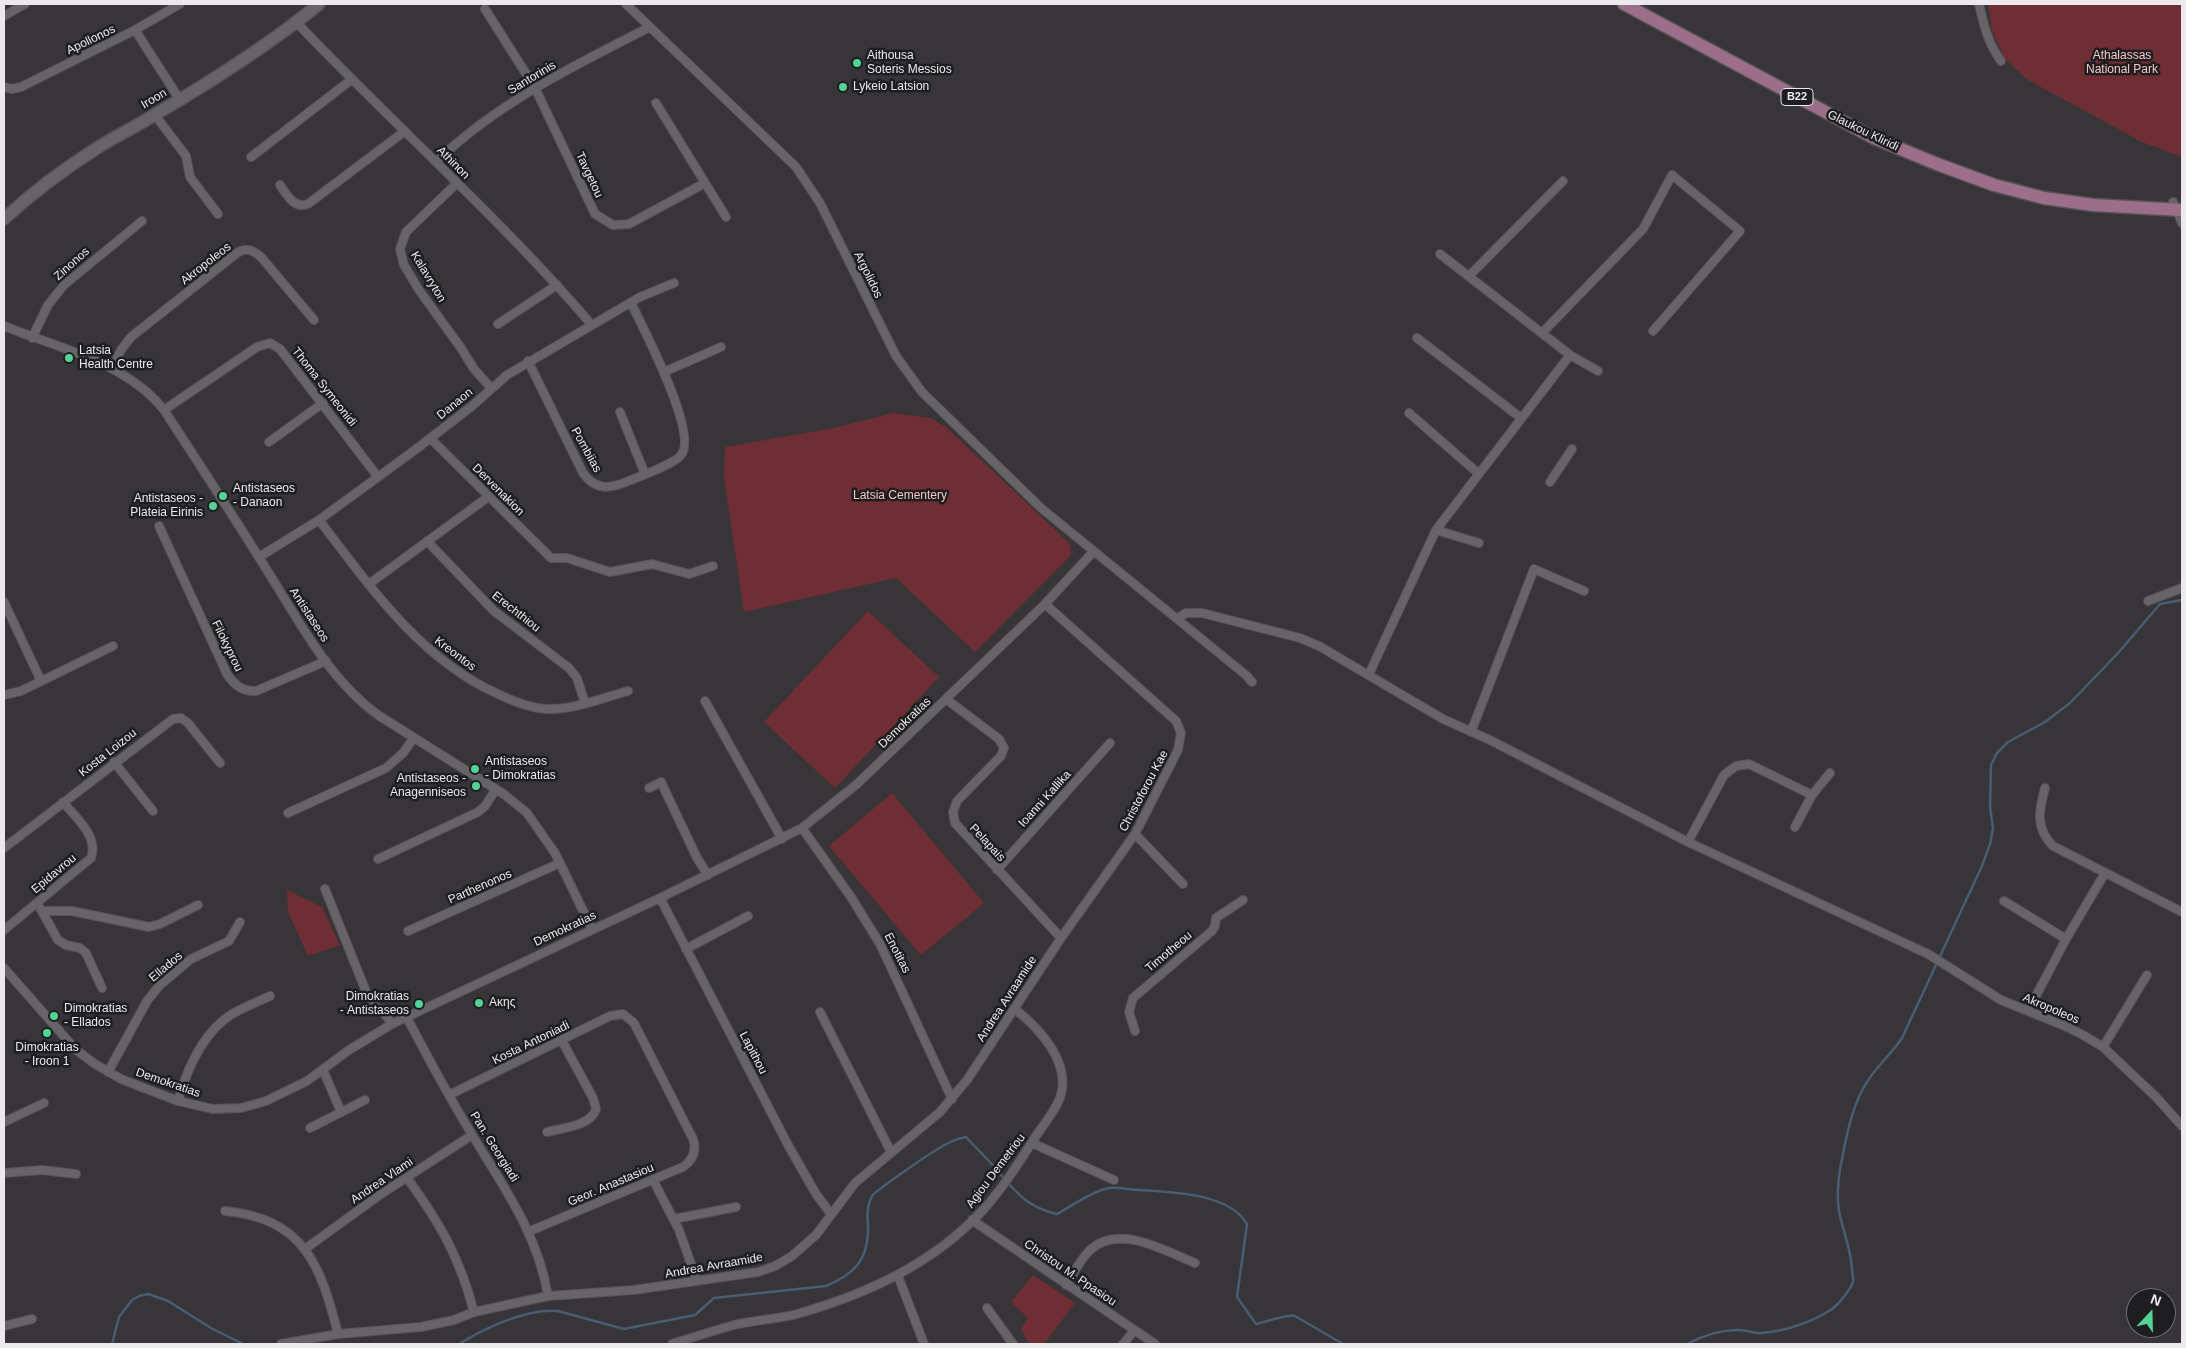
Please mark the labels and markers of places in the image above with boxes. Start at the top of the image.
place label: Aithousa Soteris Messios [867,49,952,77]
marker: Aithousa Soteris Messios [851,57,863,69]
place label: Lykeio Latsion [853,80,929,94]
marker: Lykeio Latsion [837,81,849,93]
place label: Latsia Health Centre [79,344,153,372]
marker: Latsia Health Centre [63,352,75,364]
place label: Antistaseos - Danaon [233,482,295,510]
marker: Antistaseos - Danaon [217,490,229,502]
place label: Antistaseos - Plateia Eirinis [130,492,203,520]
marker: Antistaseos - Plateia Eirinis [207,500,219,512]
place label: Antistaseos - Dimokratias [485,755,556,783]
marker: Antistaseos - Dimokratias [469,763,481,775]
place label: Antistaseos - Anagenniseos [390,772,466,800]
marker: Antistaseos - Anagenniseos [470,780,482,792]
place label: Dimokratias - Antistaseos [340,990,409,1018]
place label: Ακης [489,996,515,1010]
marker: Ακης [473,997,485,1009]
marker: Dimokratias - Antistaseos [413,998,425,1010]
place label: Dimokratias - Ellados [64,1002,127,1030]
marker: Dimokratias - Ellados [48,1010,60,1022]
marker: Dimokratias - Iroon 1 [41,1027,53,1039]
place label: Dimokratias - Iroon 1 [15,1041,79,1069]

